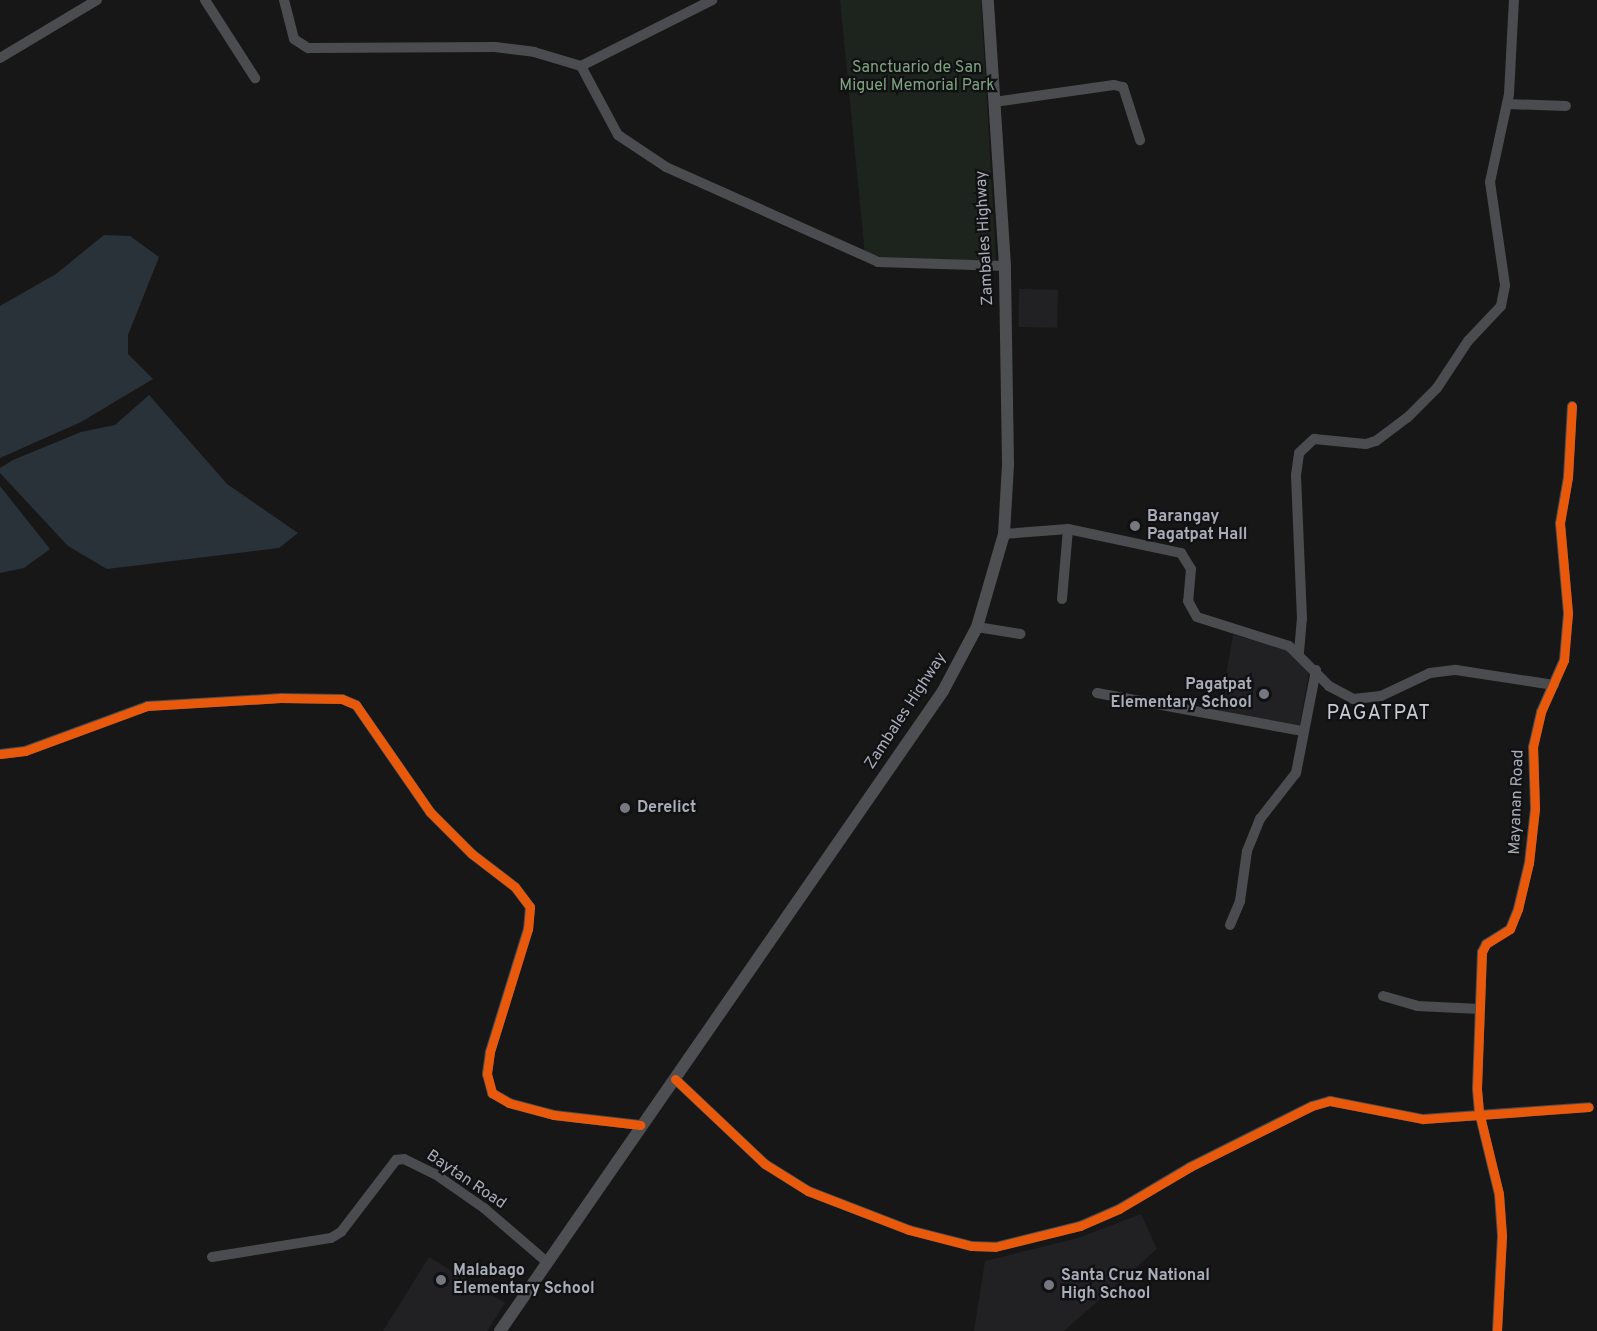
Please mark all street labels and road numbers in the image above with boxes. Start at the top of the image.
street label: Zambales Highway [972,170,998,306]
street label: Zambales Highway [861,649,951,773]
street label: Mayanan Road [1506,749,1528,855]
street label: Baytan Road [423,1146,509,1214]

